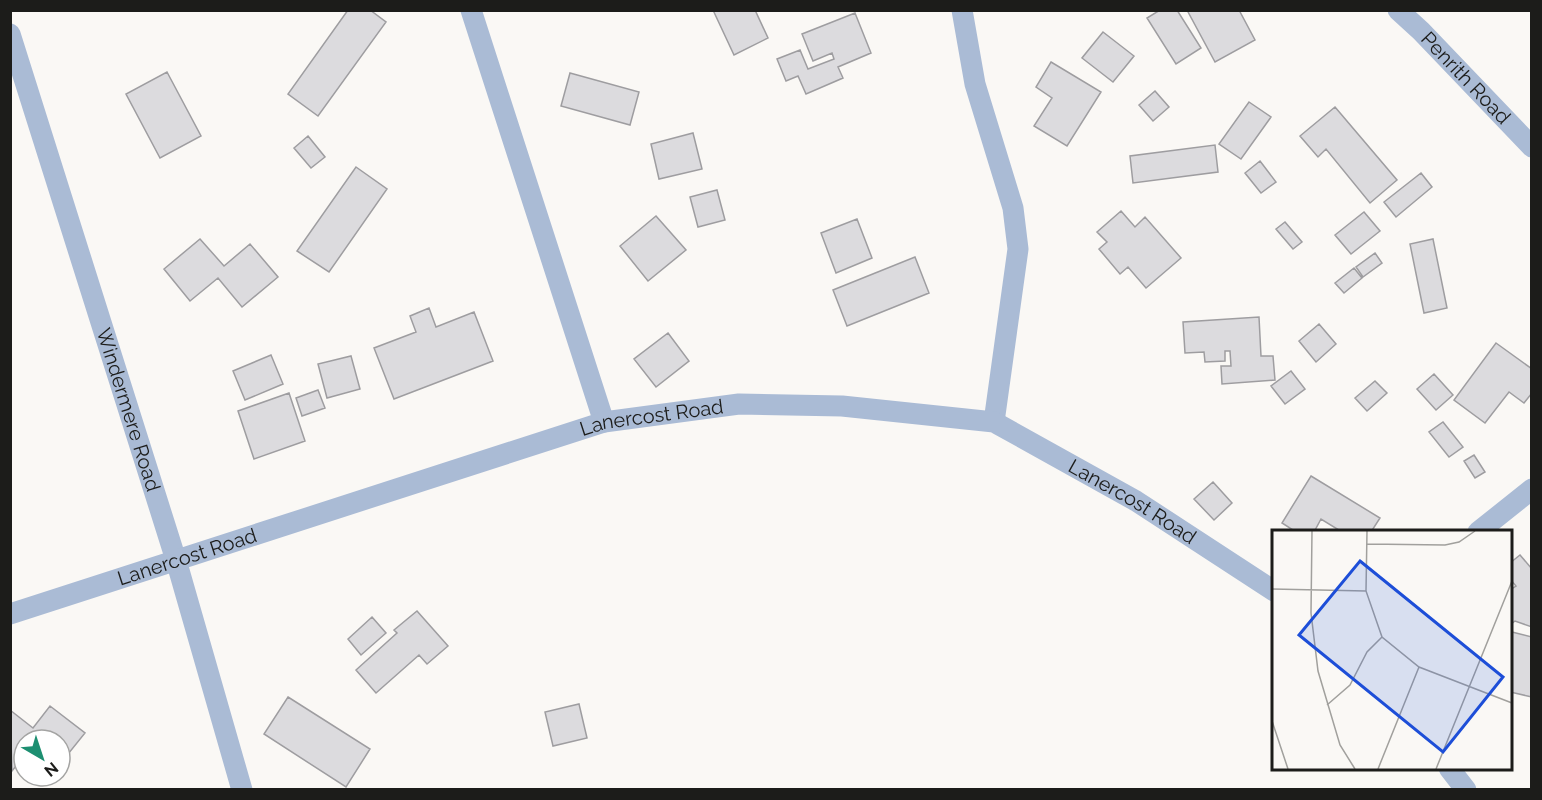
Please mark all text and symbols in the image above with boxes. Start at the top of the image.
street label: Penrith Road [1416,27,1515,129]
street label: Windermere Road [92,325,166,494]
street label: Lanercost Road [577,394,725,441]
street label: Lanercost Road [1064,454,1201,549]
street label: Lanercost Road [114,523,260,591]
inset map [1272,530,1512,770]
north arrow [12,728,72,788]
text: N [40,758,62,780]

